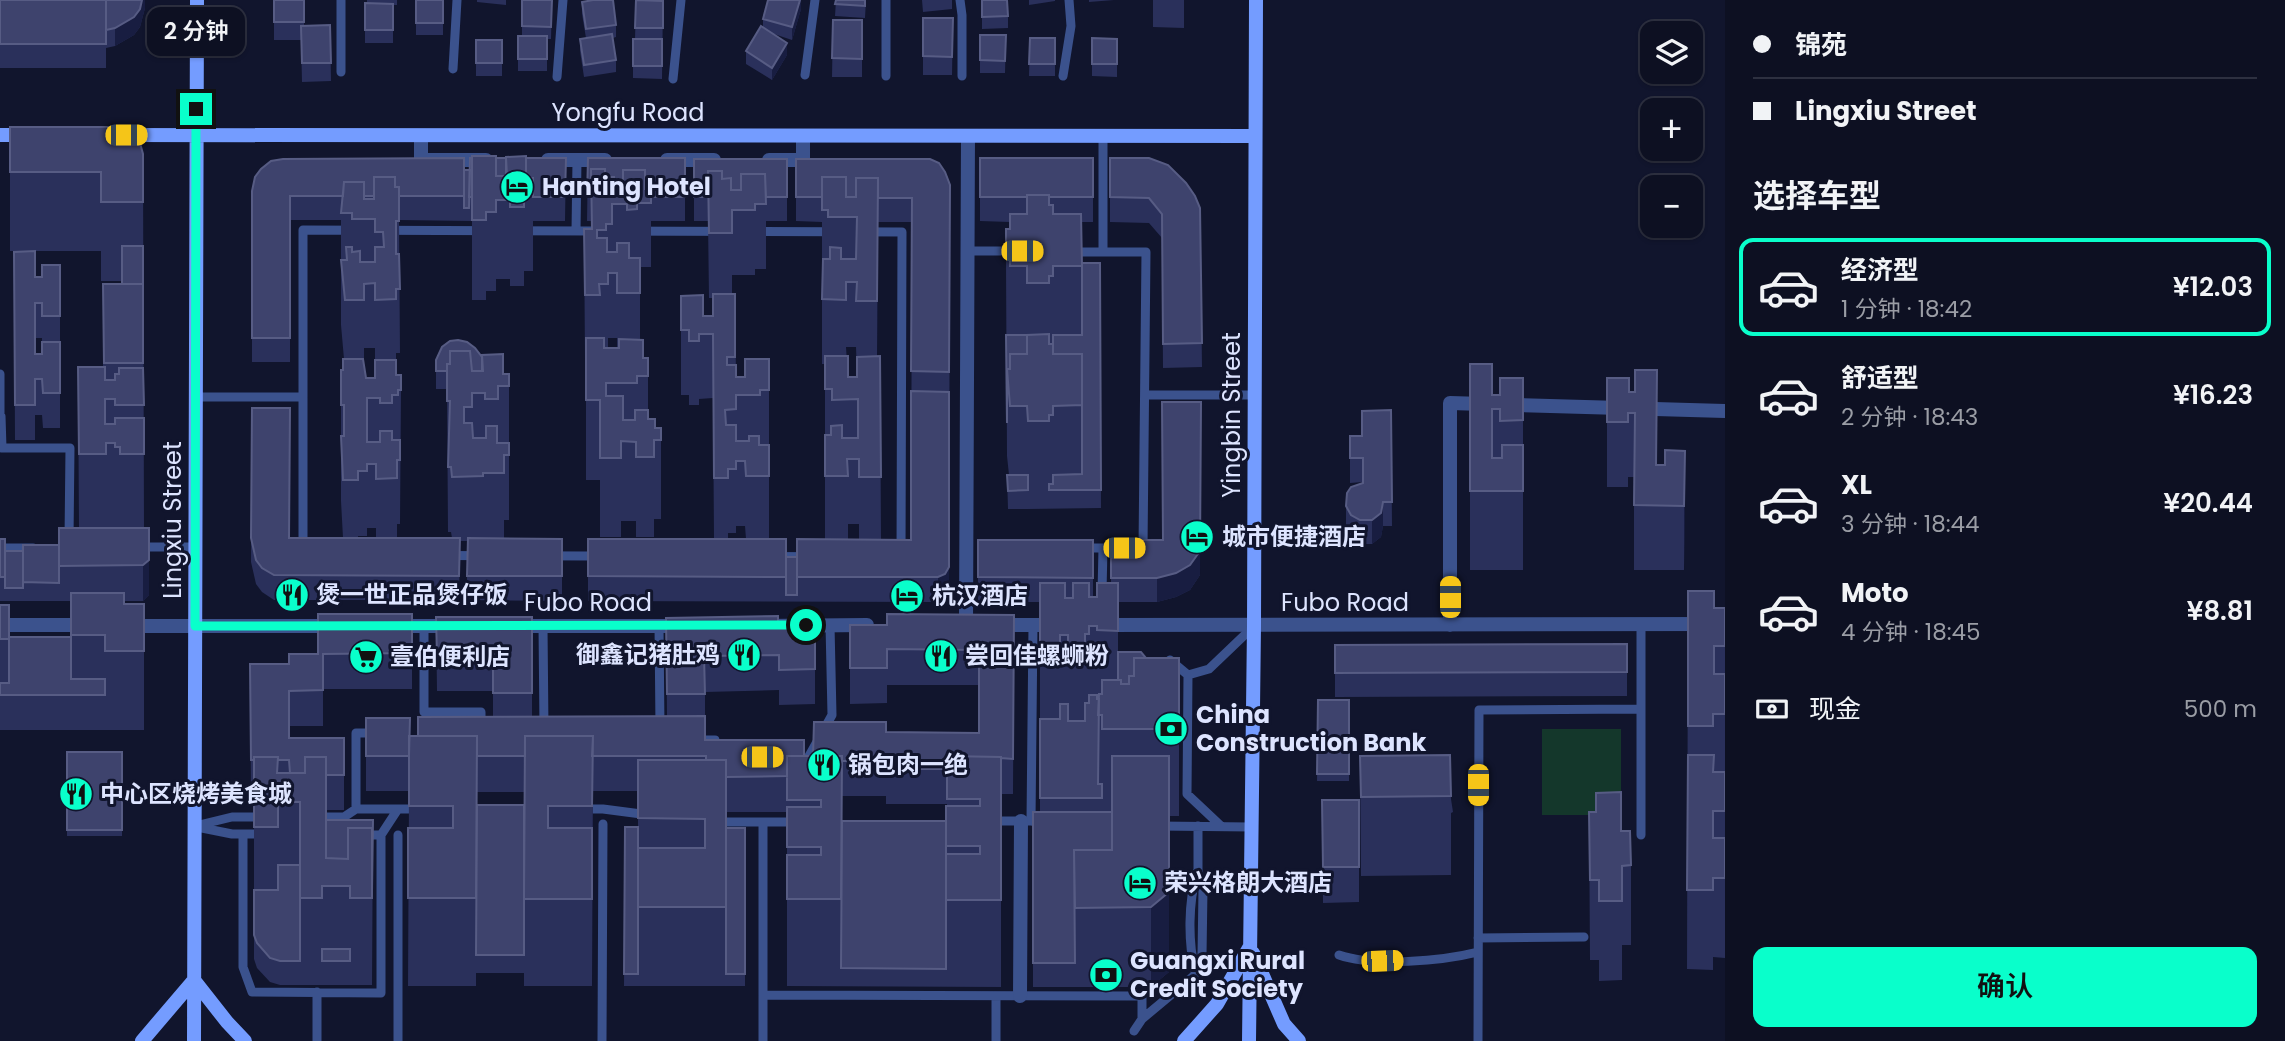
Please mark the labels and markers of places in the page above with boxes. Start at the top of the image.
hotel icon: Hanting Hotel [498,168,536,206]
place label: Hanting Hotel [542,170,711,203]
hotel icon: 城市便捷酒店 [1178,518,1216,556]
place label: 城市便捷酒店 [1222,520,1366,553]
restaurant icon: 煲一世正品煲仔饭 [273,576,311,614]
hotel icon: 杭汉酒店 [888,577,926,615]
place label: 煲一世正品煲仔饭 [316,578,508,611]
place label: 杭汉酒店 [932,579,1028,612]
restaurant icon: 御鑫记猪肚鸡 [725,636,763,674]
restaurant icon: 尝回佳螺蛳粉 [922,637,960,675]
supermarket icon: 壹伯便利店 [347,638,385,676]
place label: 御鑫记猪肚鸡 [576,638,720,671]
place label: 尝回佳螺蛳粉 [965,639,1109,672]
place label: 壹伯便利店 [390,640,510,673]
place label: China Construction Bank [1196,698,1427,759]
bank icon: China Construction Bank [1152,710,1190,748]
restaurant icon: 锅包肉一绝 [805,746,843,784]
place label: 锅包肉一绝 [848,748,968,781]
restaurant icon: 中心区烧烤美食城 [57,775,95,813]
place label: 中心区烧烤美食城 [100,777,292,810]
hotel icon: 荣兴格朗大酒店 [1121,864,1159,902]
place label: 荣兴格朗大酒店 [1164,866,1332,899]
place label: Guangxi Rural Credit Society [1130,944,1305,1005]
bank icon: Guangxi Rural Credit Society [1087,956,1125,994]

